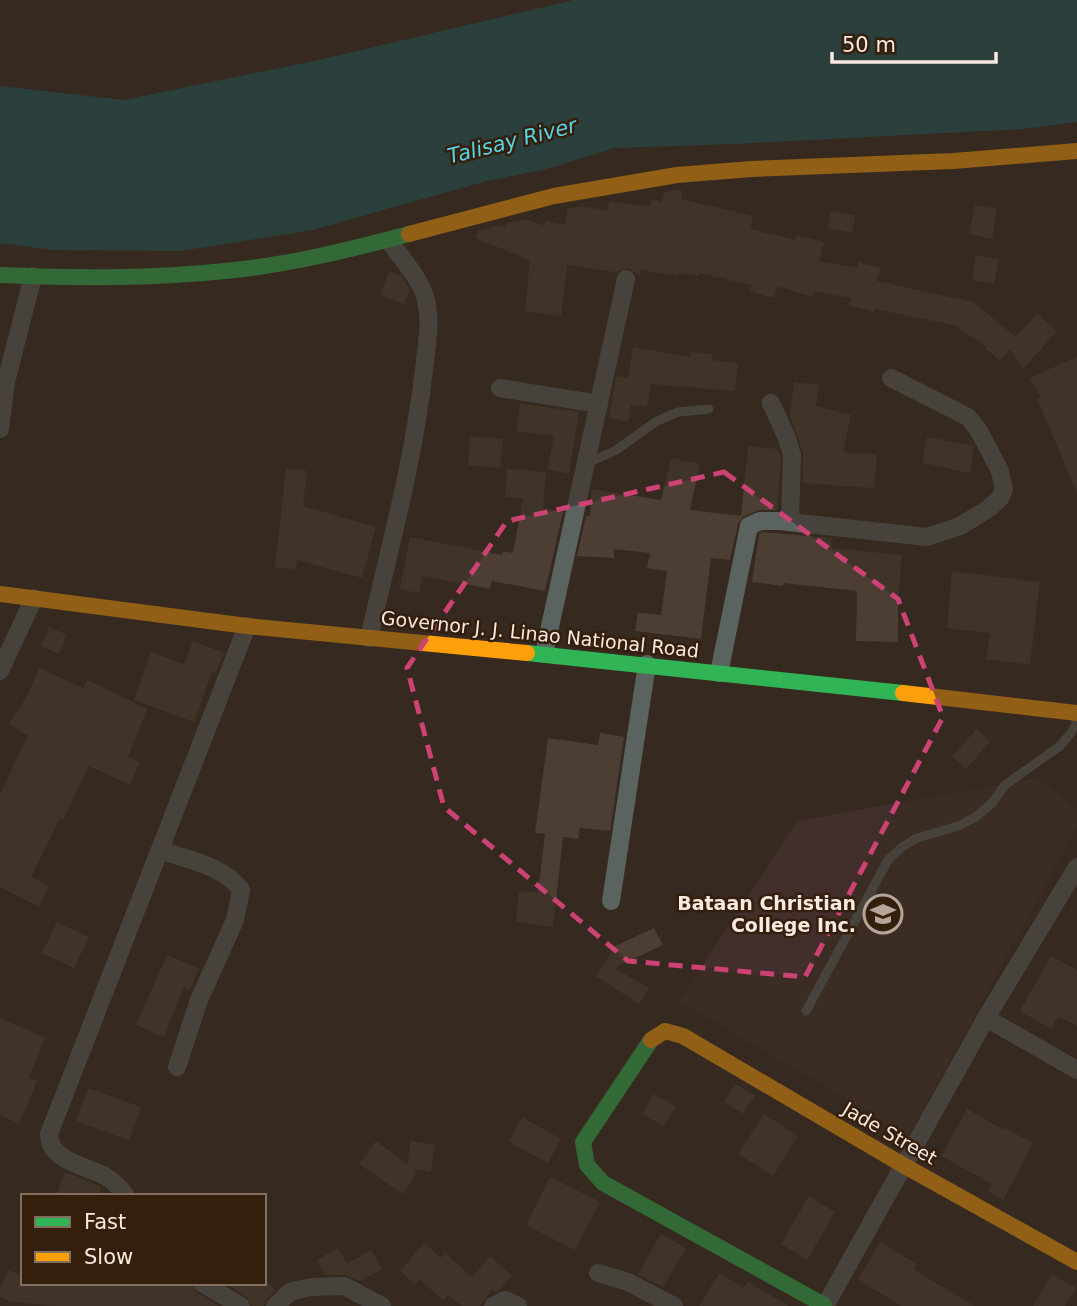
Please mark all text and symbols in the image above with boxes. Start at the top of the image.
scale bar [832,21,996,65]
text: 50 m [842,33,896,57]
water label: Talisay River [445,113,580,169]
street label: Governor J. J. Linao National Road [380,606,700,662]
place label: Bataan Christian College Inc. [677,892,856,936]
school or university icon: Bataan Christian College Inc. [862,893,904,935]
street label: Jade Street [838,1097,941,1169]
legend [21,1194,266,1285]
text: Fast [84,1210,126,1234]
text: Slow [84,1245,133,1269]

